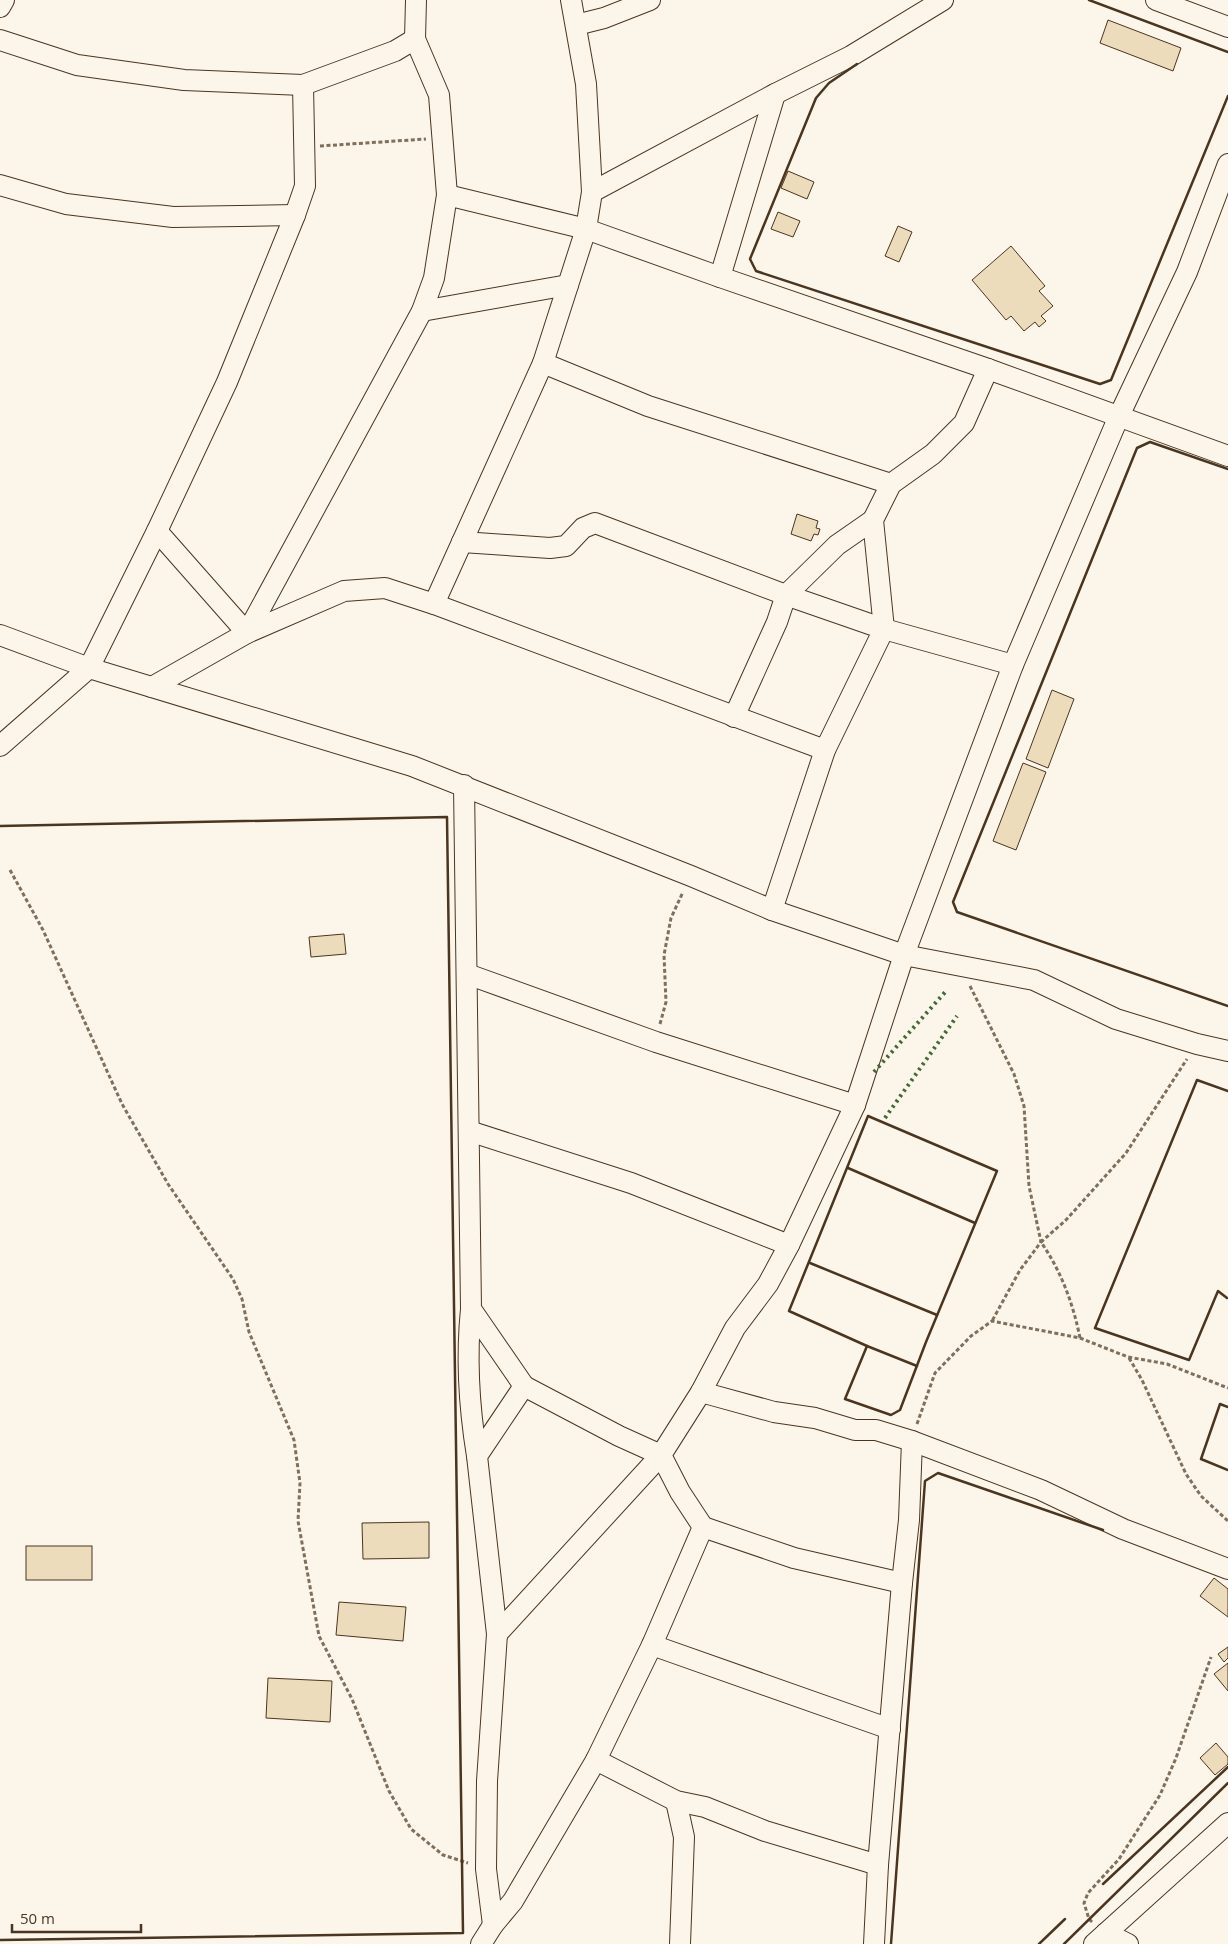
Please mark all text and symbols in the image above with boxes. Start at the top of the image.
scale bar [12,1902,141,1934]
text: 50 m [20,1908,55,1928]

